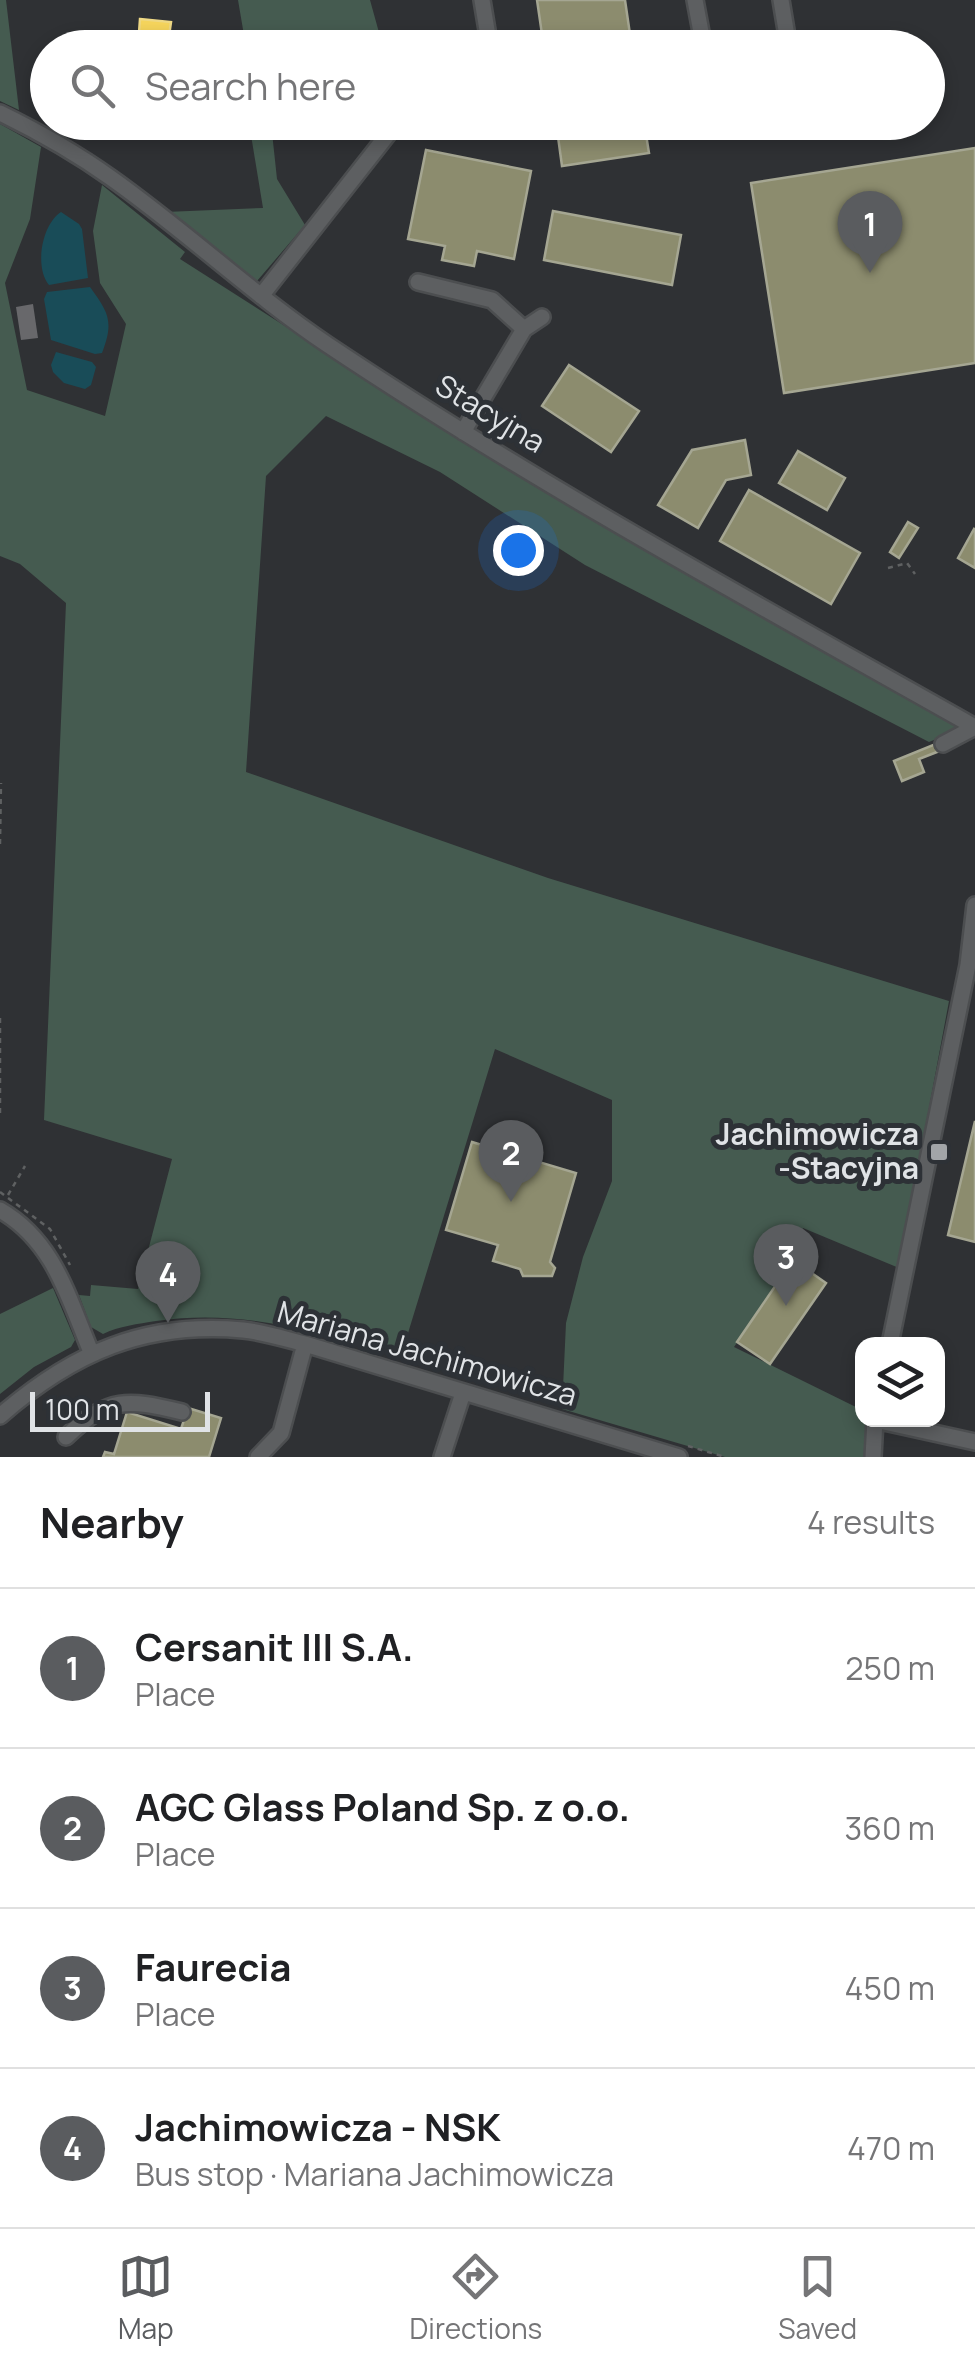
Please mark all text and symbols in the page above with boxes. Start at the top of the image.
search box [30,30,945,140]
icon: search [65,58,120,113]
text: Search here [145,59,356,111]
pin: 1 [838,190,902,273]
street label: Stacyjna [428,364,553,461]
your location [493,525,544,576]
place label: Jachimowicza -Stacyjna [715,1113,919,1188]
pin: 2 [478,1120,544,1202]
marker: Jachimowicza -Stacyjna [928,1141,950,1163]
pin: 3 [754,1224,818,1306]
pin: 4 [136,1240,200,1323]
street label: Mariana Jachimowicza [273,1290,582,1415]
map controls [855,1337,945,1427]
button: layers [855,1337,945,1427]
scale bar [30,1387,210,1432]
text: 100 m [45,1390,119,1428]
text: Nearby [40,1493,184,1551]
text: 4 results [807,1500,935,1544]
text: Cersanit III S.A. [135,1620,413,1672]
text: 1 [65,1646,80,1690]
text: 250 m [845,1646,935,1690]
text: Place [135,1672,216,1716]
text: AGC Glass Poland Sp. z o.o. [135,1780,630,1832]
text: 2 [63,1806,82,1850]
text: 360 m [844,1806,935,1850]
text: Place [135,1832,216,1876]
text: Faurecia [135,1940,291,1992]
text: 3 [63,1966,82,2010]
text: 450 m [845,1966,935,2010]
text: Place [135,1992,216,2036]
text: Jachimowicza - NSK [135,2100,501,2152]
text: 4 [63,2126,82,2170]
text: 470 m [847,2126,935,2170]
text: Bus stop · Mariana Jachimowicza [135,2152,614,2196]
tab: Map [118,2249,174,2347]
tab: Directions [410,2249,542,2347]
tab: Saved [778,2249,857,2347]

